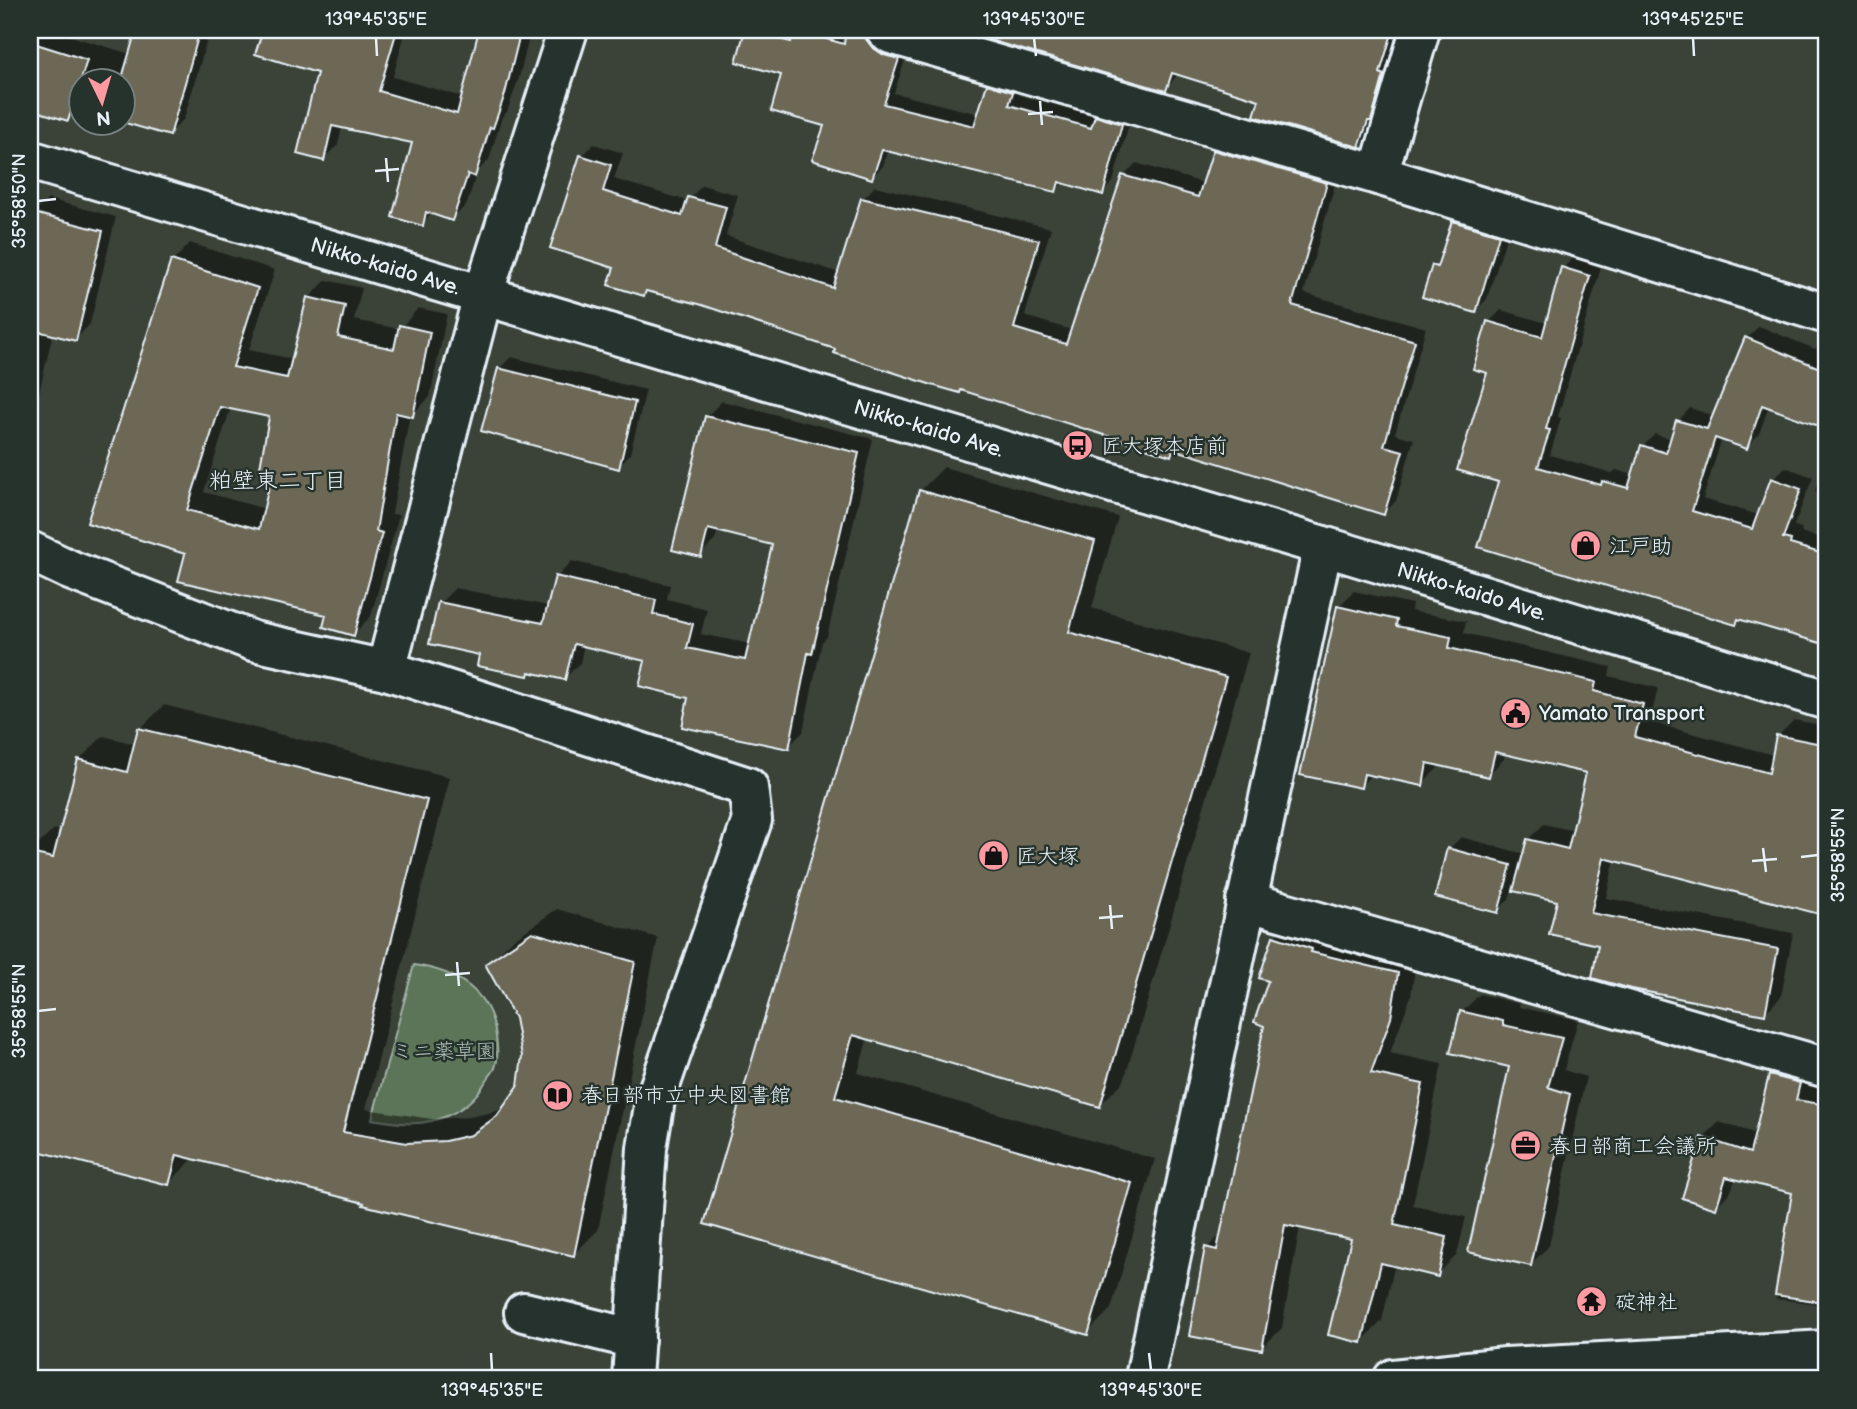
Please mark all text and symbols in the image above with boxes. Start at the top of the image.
text: 139°45'35"E [325,9,427,30]
text: 139°45'30"E [983,9,1085,30]
text: 139°45'25"E [1642,9,1744,30]
north arrow [66,66,136,136]
text: N [95,105,111,130]
text: 35°58'50"N [9,153,30,249]
street label: Nikko-kaido Ave. [308,232,463,301]
street label: Nikko-kaido Ave. [851,395,1006,463]
bus stop icon: 匠大塚本店前 [1061,429,1095,463]
place label: 匠大塚本店前 [1101,434,1227,459]
district label: 粕壁東二丁目 [209,467,347,495]
shop icon: 江戸助 [1569,529,1603,563]
place label: 江戸助 [1609,534,1672,559]
street label: Nikko-kaido Ave. [1394,557,1549,627]
public building icon: Yamato Transport [1499,696,1533,730]
place label: Yamato Transport [1538,701,1705,726]
text: 35°58'55"N [1828,807,1849,903]
shop icon: 匠大塚 [976,839,1010,873]
place label: 匠大塚 [1016,844,1079,869]
text: 35°58'55"N [9,963,30,1059]
park label: ミニ薬草園 [392,1039,497,1064]
library icon: 春日部市立中央図書館 [541,1078,575,1112]
place label: 春日部市立中央図書館 [581,1083,791,1108]
office icon: 春日部商工会議所 [1509,1129,1543,1163]
place label: 春日部商工会議所 [1549,1134,1717,1159]
temple icon: 碇神社 [1575,1285,1609,1319]
place label: 碇神社 [1615,1290,1678,1315]
text: 139°45'35"E [441,1380,543,1401]
text: 139°45'30"E [1100,1380,1202,1401]

